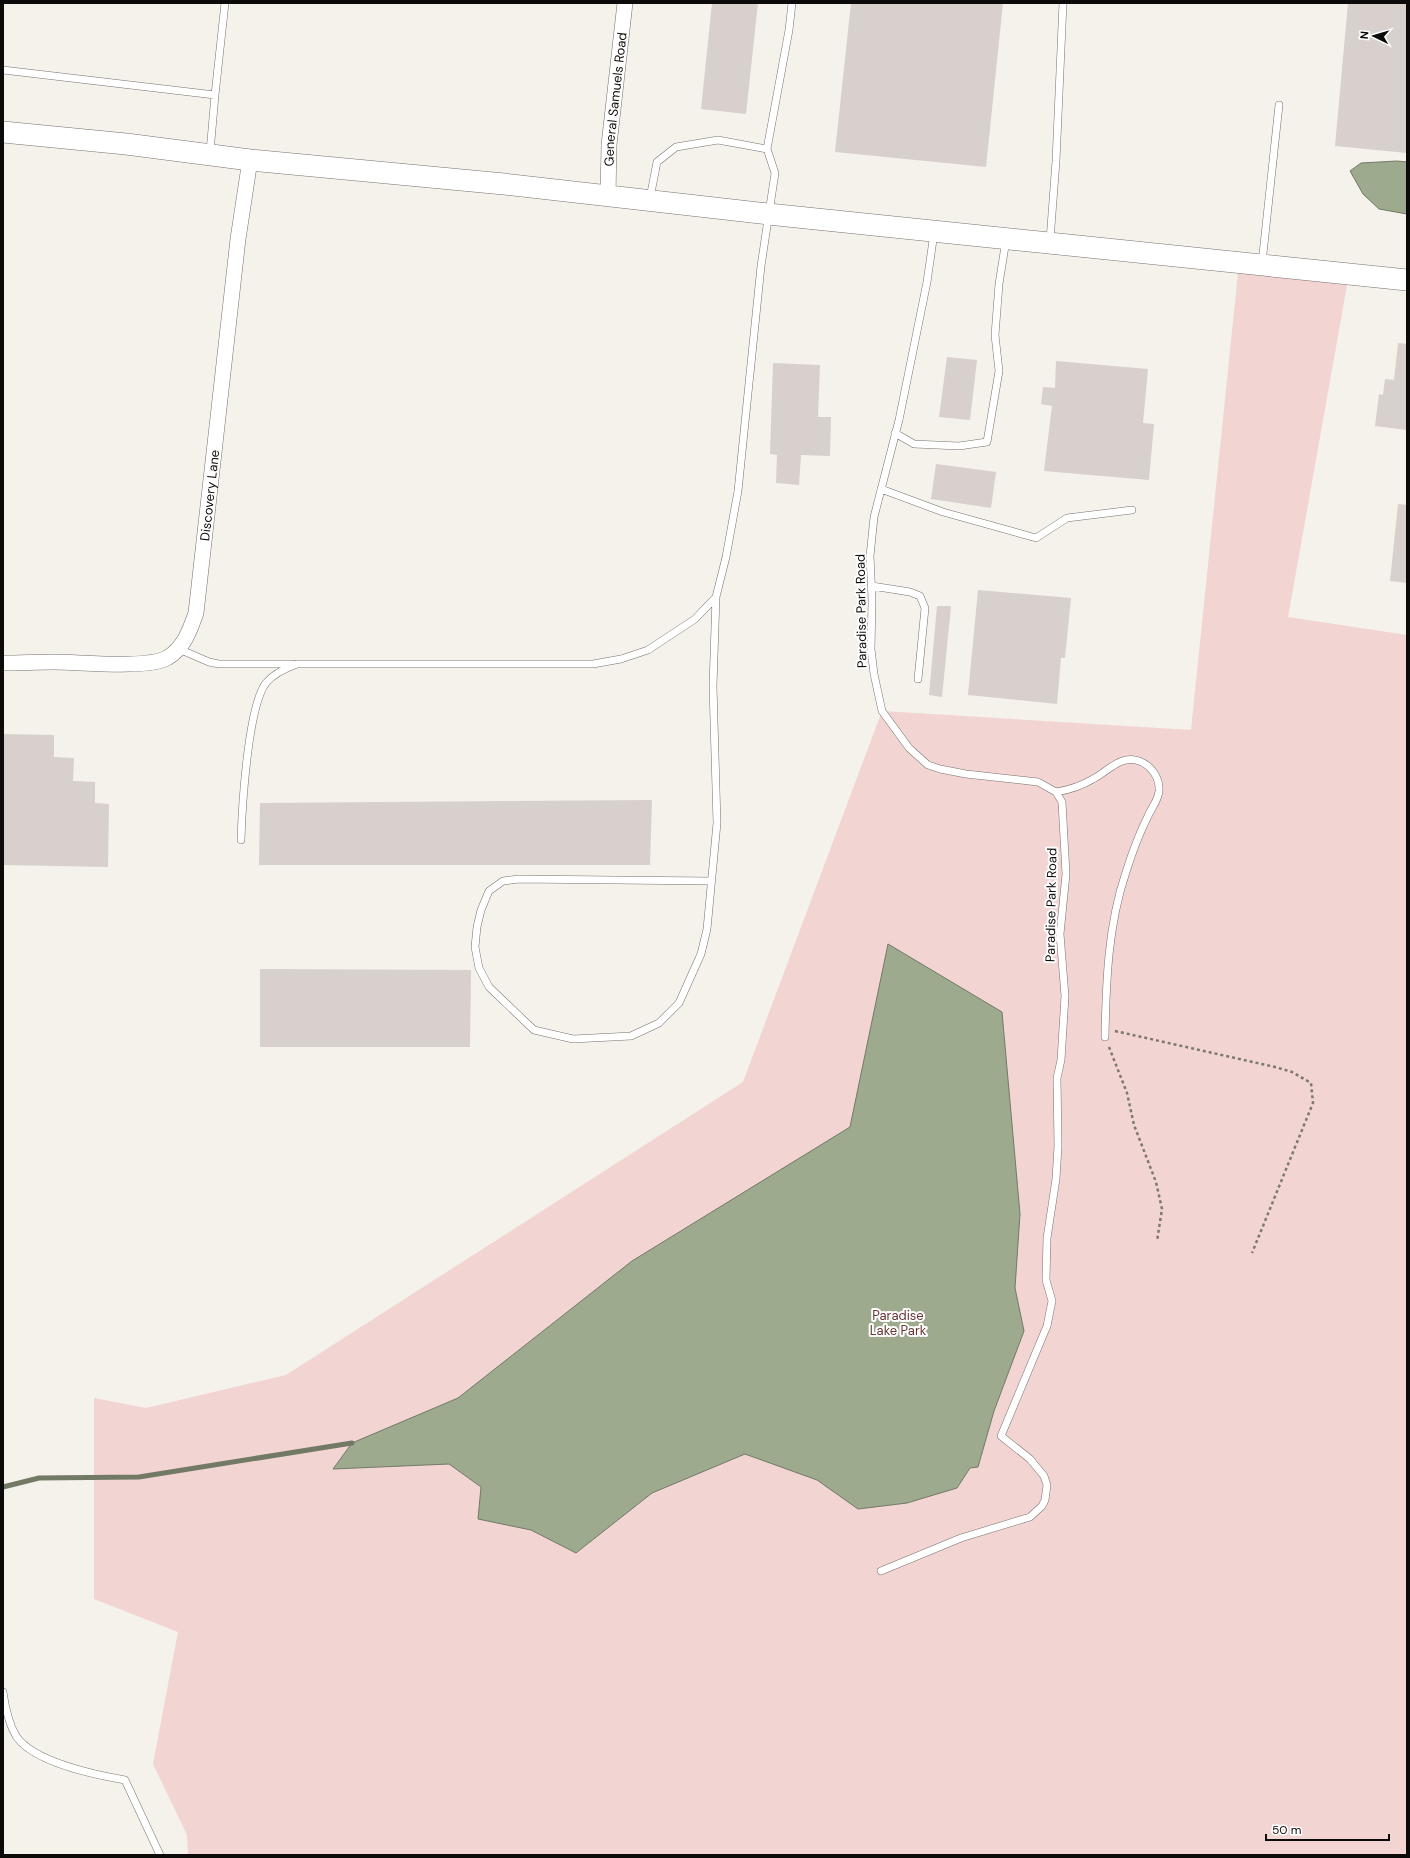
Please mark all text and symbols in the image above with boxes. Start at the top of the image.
north arrow [1354,16,1394,56]
street label: General Samuels Road [600,31,630,166]
text: N [1357,31,1371,40]
street label: Discovery Lane [196,449,223,542]
street label: Paradise Park Road [852,554,870,668]
street label: Paradise Park Road [1042,848,1060,962]
park label: Paradise Lake Park [870,1307,927,1339]
scale bar [1266,1816,1389,1842]
text: 50 m [1272,1822,1301,1838]

